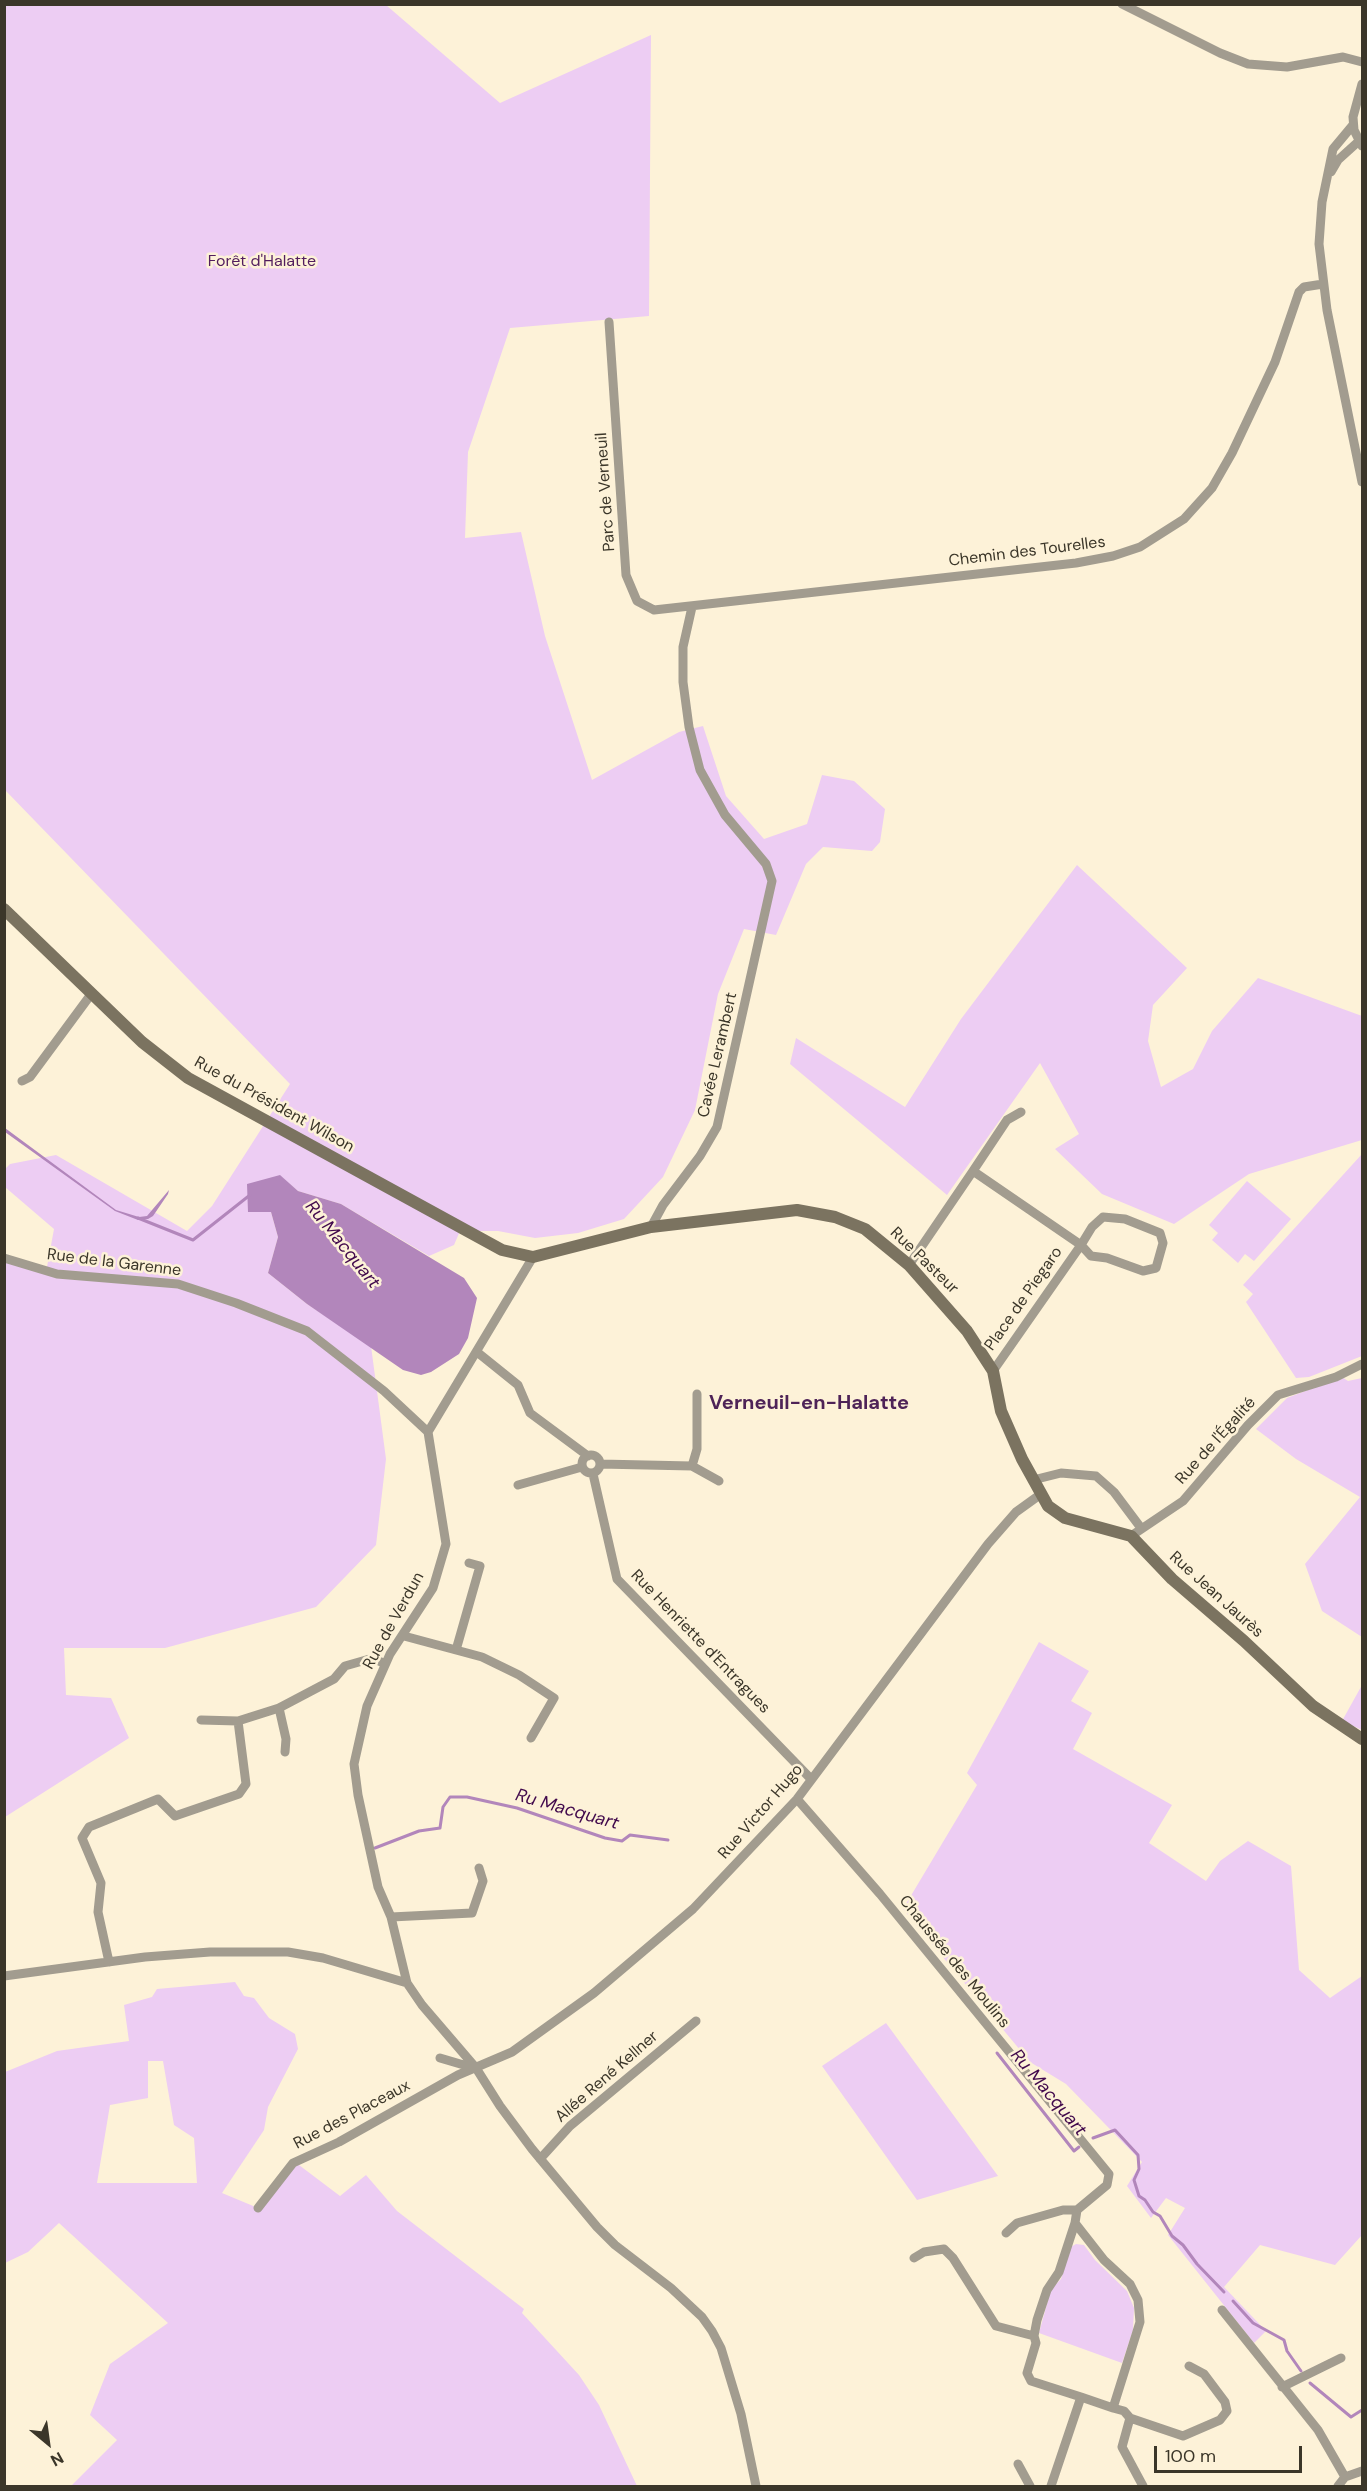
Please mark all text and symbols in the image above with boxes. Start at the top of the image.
park label: Forêt d'Halatte [208,252,316,272]
street label: Parc de Verneuil [592,432,620,552]
street label: Chemin des Tourelles [947,533,1107,571]
street label: Cavée Lerambert [694,991,742,1119]
street label: Rue du Président Wilson [191,1053,357,1157]
water label: Ru Macquart [300,1197,384,1293]
street label: Rue Pasteur [886,1224,962,1298]
street label: Place de Piegaro [981,1243,1067,1355]
street label: Rue de la Garenne [46,1245,182,1281]
district label: Verneuil-en-Halatte [709,1392,909,1416]
street label: Rue de l'Égalité [1172,1393,1260,1489]
street label: Rue Jean Jaurès [1165,1548,1267,1642]
street label: Rue Henriette d'Entragues [626,1566,774,1718]
street label: Rue de Verdun [359,1569,429,1673]
street label: Rue Victor Hugo [715,1761,807,1863]
water label: Ru Macquart [513,1785,621,1835]
street label: Chaussée des Moulins [895,1892,1013,2032]
street label: Allée René Kellner [552,2027,662,2127]
water label: Ru Macquart [1005,2045,1091,2141]
street label: Rue des Placeaux [291,2076,413,2154]
north arrow [18,2413,78,2473]
scale bar [1157,2434,1306,2472]
text: 100 m [1165,2444,1216,2468]
text: N [47,2447,67,2471]

